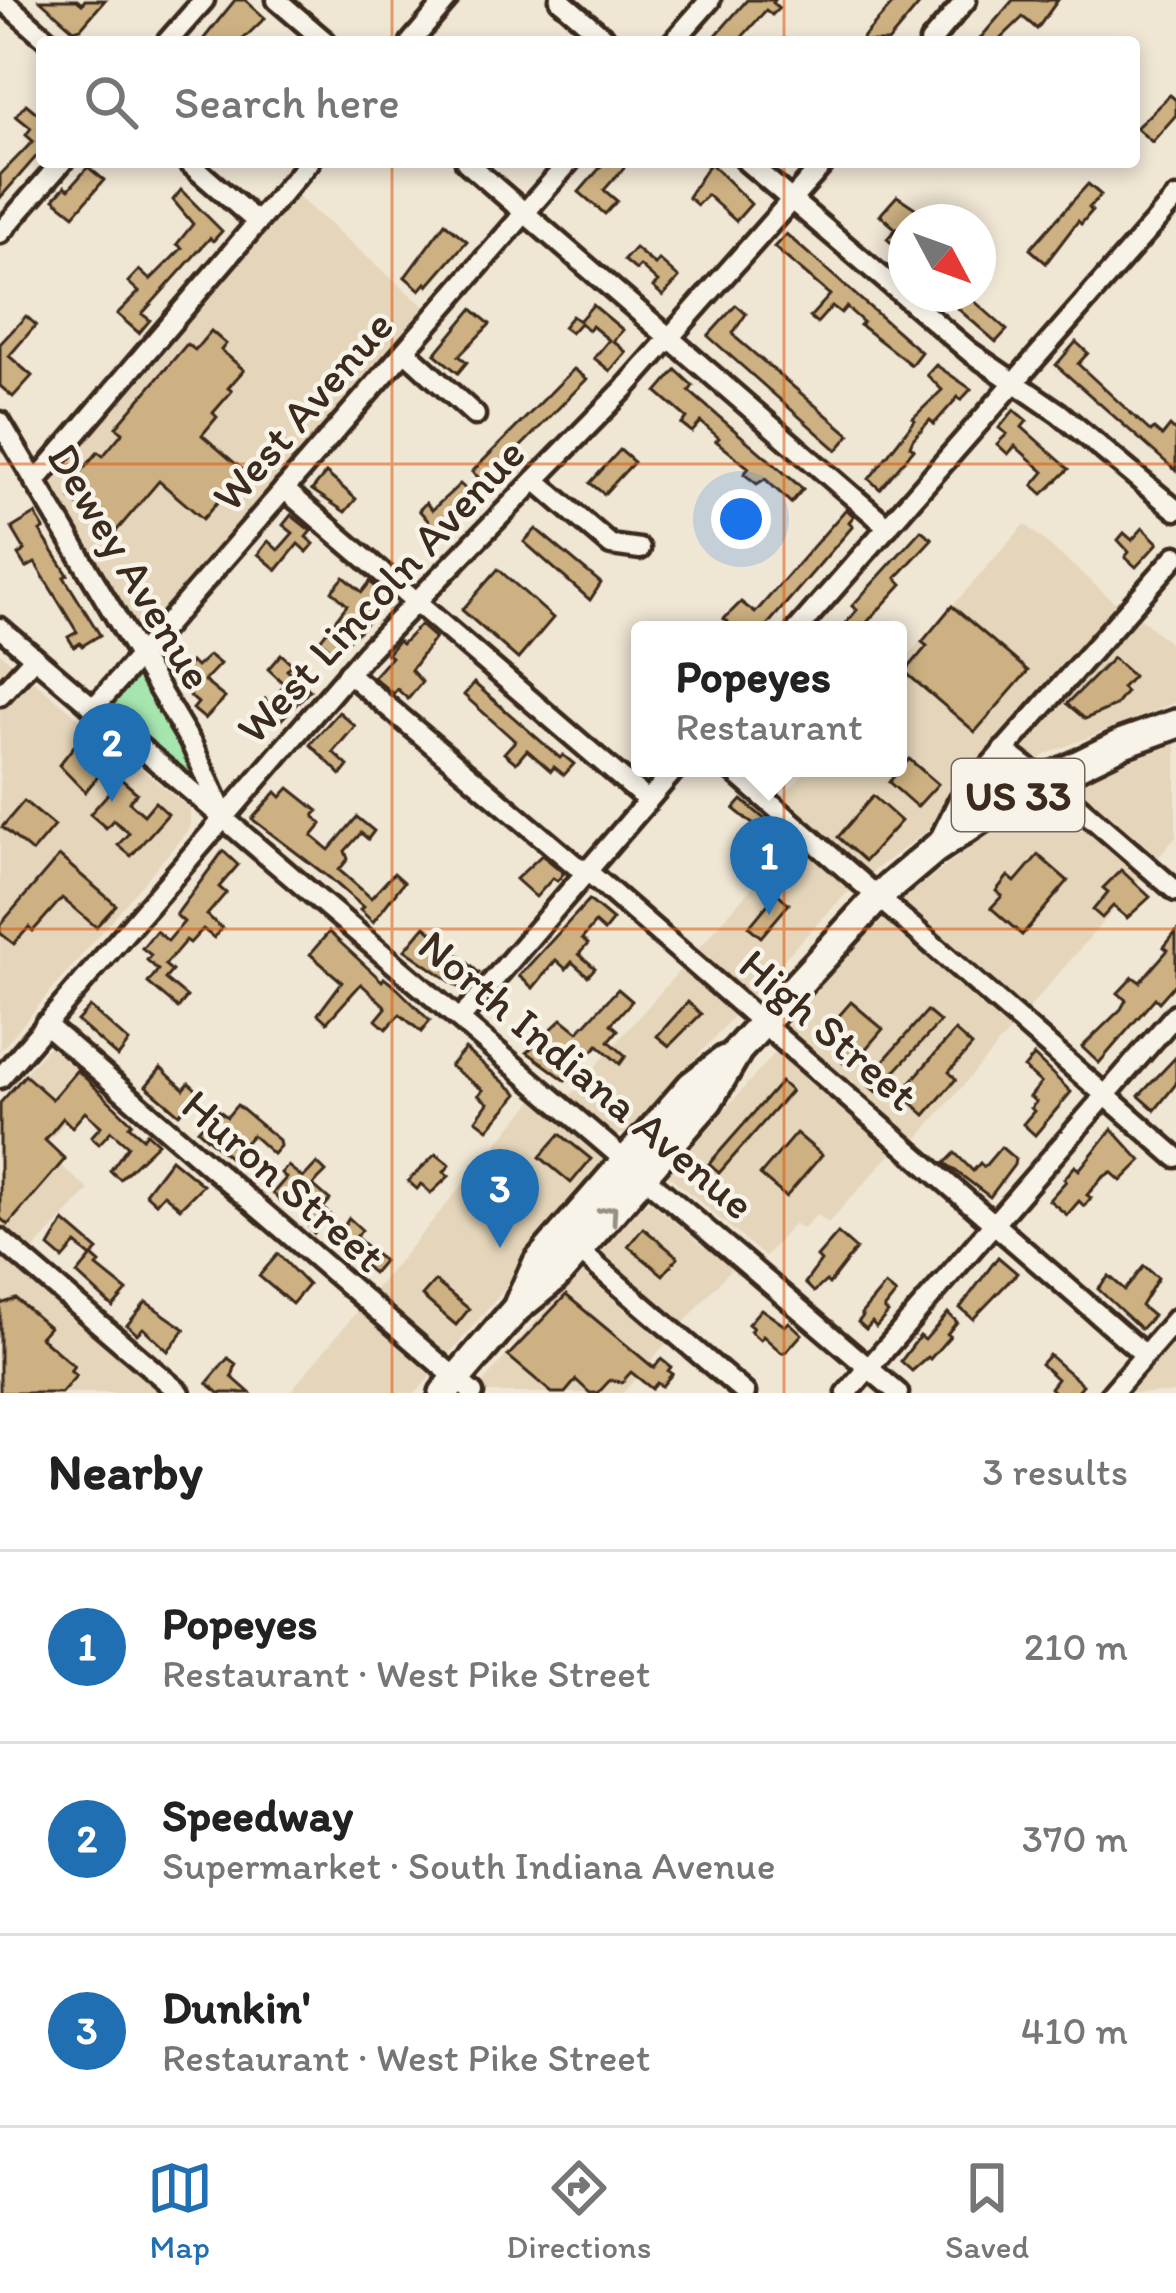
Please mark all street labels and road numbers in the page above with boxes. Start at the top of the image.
street label: West Avenue [200,299,404,521]
street label: West Lincoln Avenue [224,426,536,754]
street label: Dewey Avenue [36,433,226,699]
road number: US 33 [952,759,1084,831]
street label: North Indiana Avenue [408,918,766,1230]
street label: High Street [729,937,929,1121]
street label: Huron Street [172,1077,396,1283]

